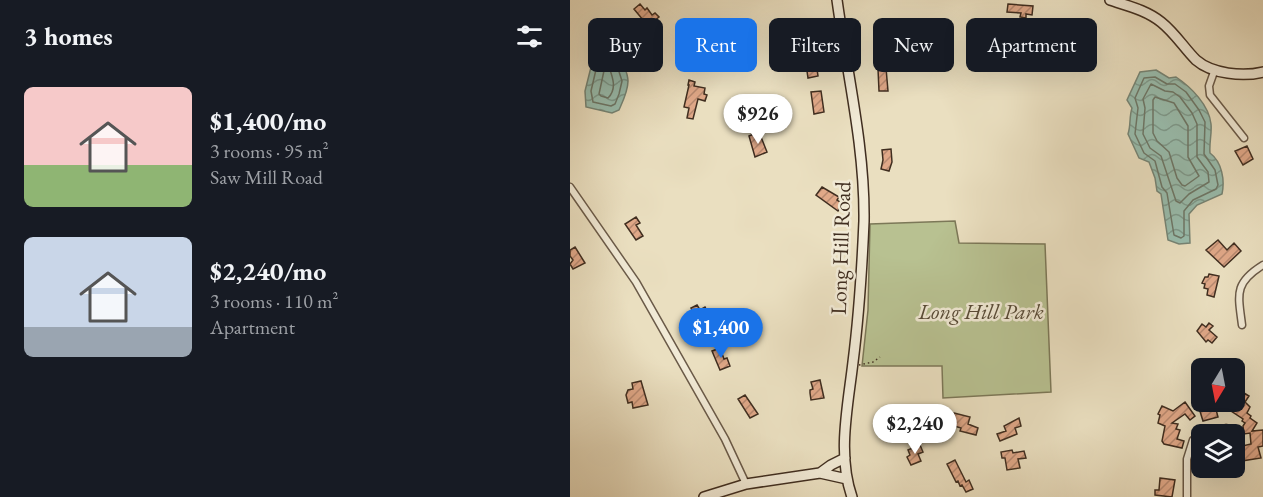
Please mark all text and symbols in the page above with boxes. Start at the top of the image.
chip: Buy [588,18,663,72]
chip: Rent [675,18,757,72]
chip: Filters [769,18,861,72]
chip: New [873,18,954,72]
chip: Apartment [966,18,1097,72]
text: 3 homes [24,19,113,53]
icon: filters [513,20,546,53]
pin: $926 [722,94,794,145]
text: $926 [738,100,778,126]
text: $1,400/mo [210,104,326,138]
icon: home [72,111,144,183]
text: 3 rooms · 95 m² [210,138,329,164]
text: Saw Mill Road [210,164,323,190]
street label: Long Hill Road [824,180,857,315]
text: $2,240/mo [210,254,326,288]
icon: home [72,261,144,333]
text: 3 rooms · 110 m² [210,288,338,314]
park label: Long Hill Park [917,297,1044,326]
pin: $1,400 [672,308,770,359]
text: Apartment [210,314,295,340]
text: $1,400 [693,314,749,340]
north arrow [1191,358,1245,412]
map controls [1191,358,1245,478]
pin: $2,240 [866,404,964,455]
text: $2,240 [887,410,943,436]
button: layers [1191,424,1245,478]

